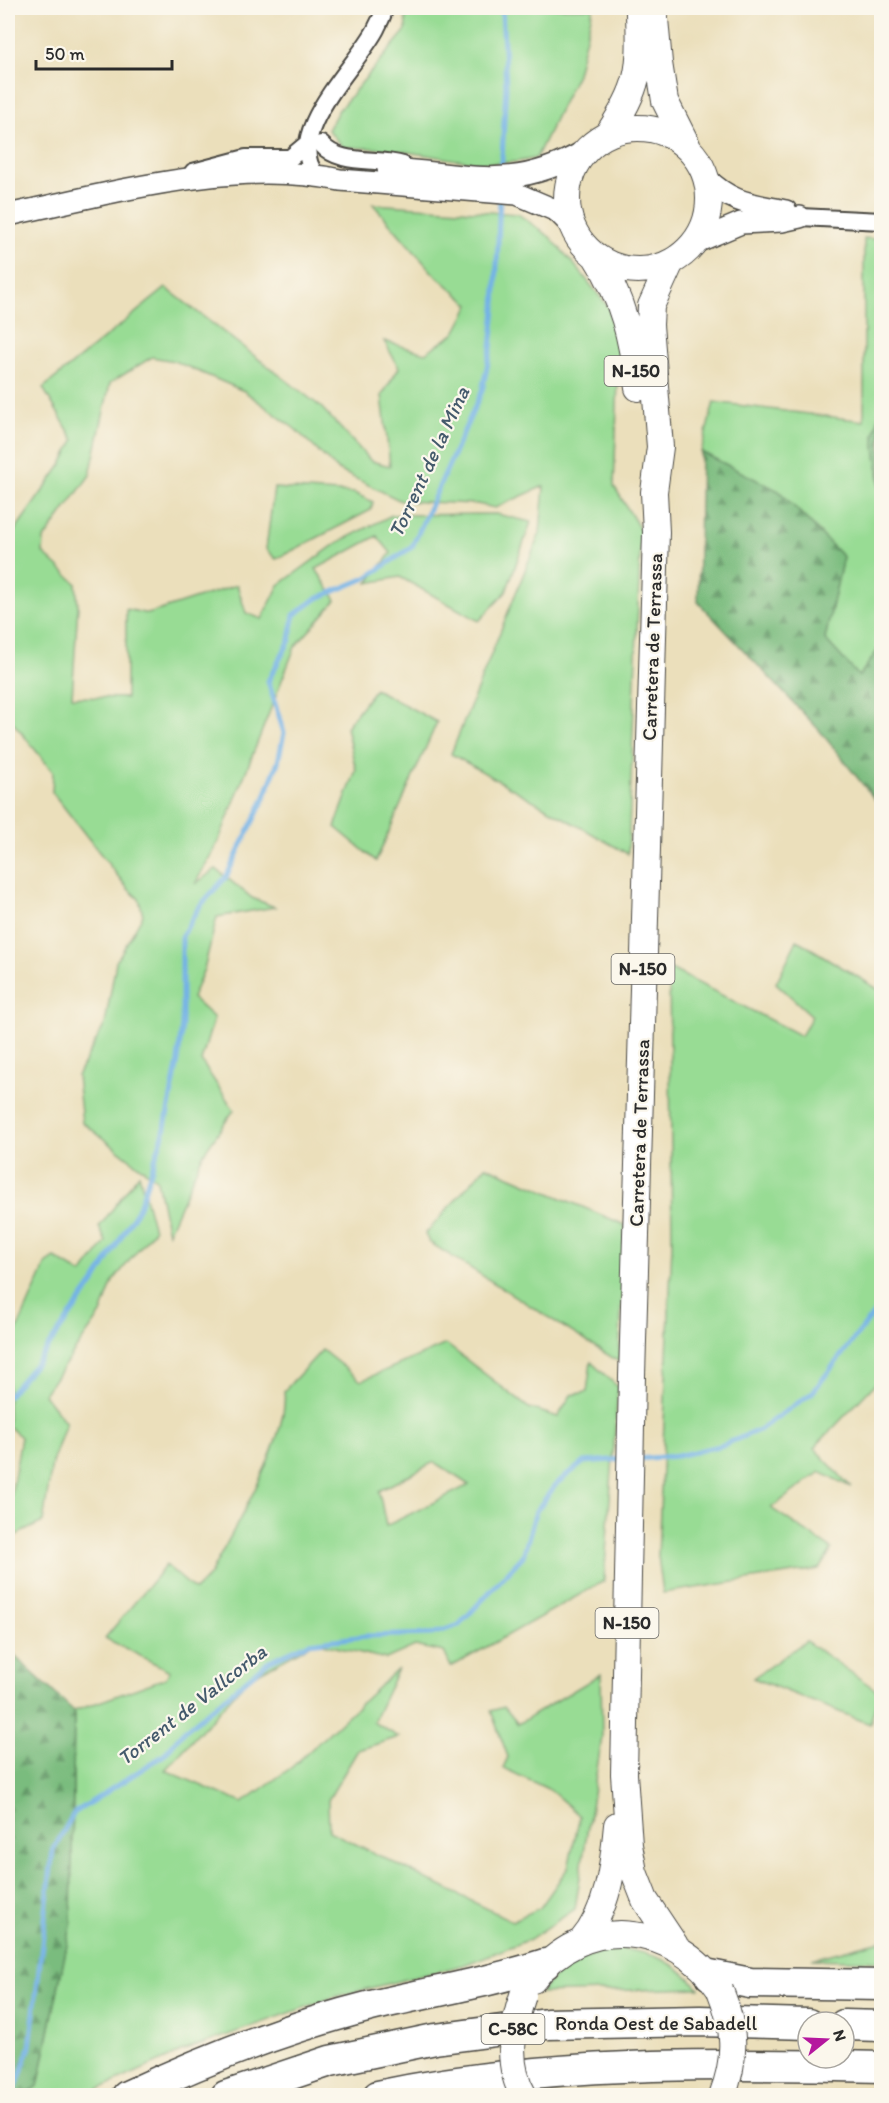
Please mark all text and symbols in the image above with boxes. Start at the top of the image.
scale bar [36,33,172,71]
text: 50 m [45,43,85,65]
road number: N-150 [604,356,668,386]
water label: Torrent de la Mina [383,382,474,541]
street label: Carretera de Terrassa [637,553,667,741]
road number: N-150 [612,954,674,984]
street label: Carretera de Terrassa [624,1039,654,1227]
road number: N-150 [596,1608,658,1638]
water label: Torrent de Vallcorba [112,1639,271,1770]
north arrow [796,2010,856,2070]
street label: Ronda Oest de Sabadell [555,2011,757,2035]
road number: C-58C [482,2014,544,2044]
text: N [829,2027,850,2044]

